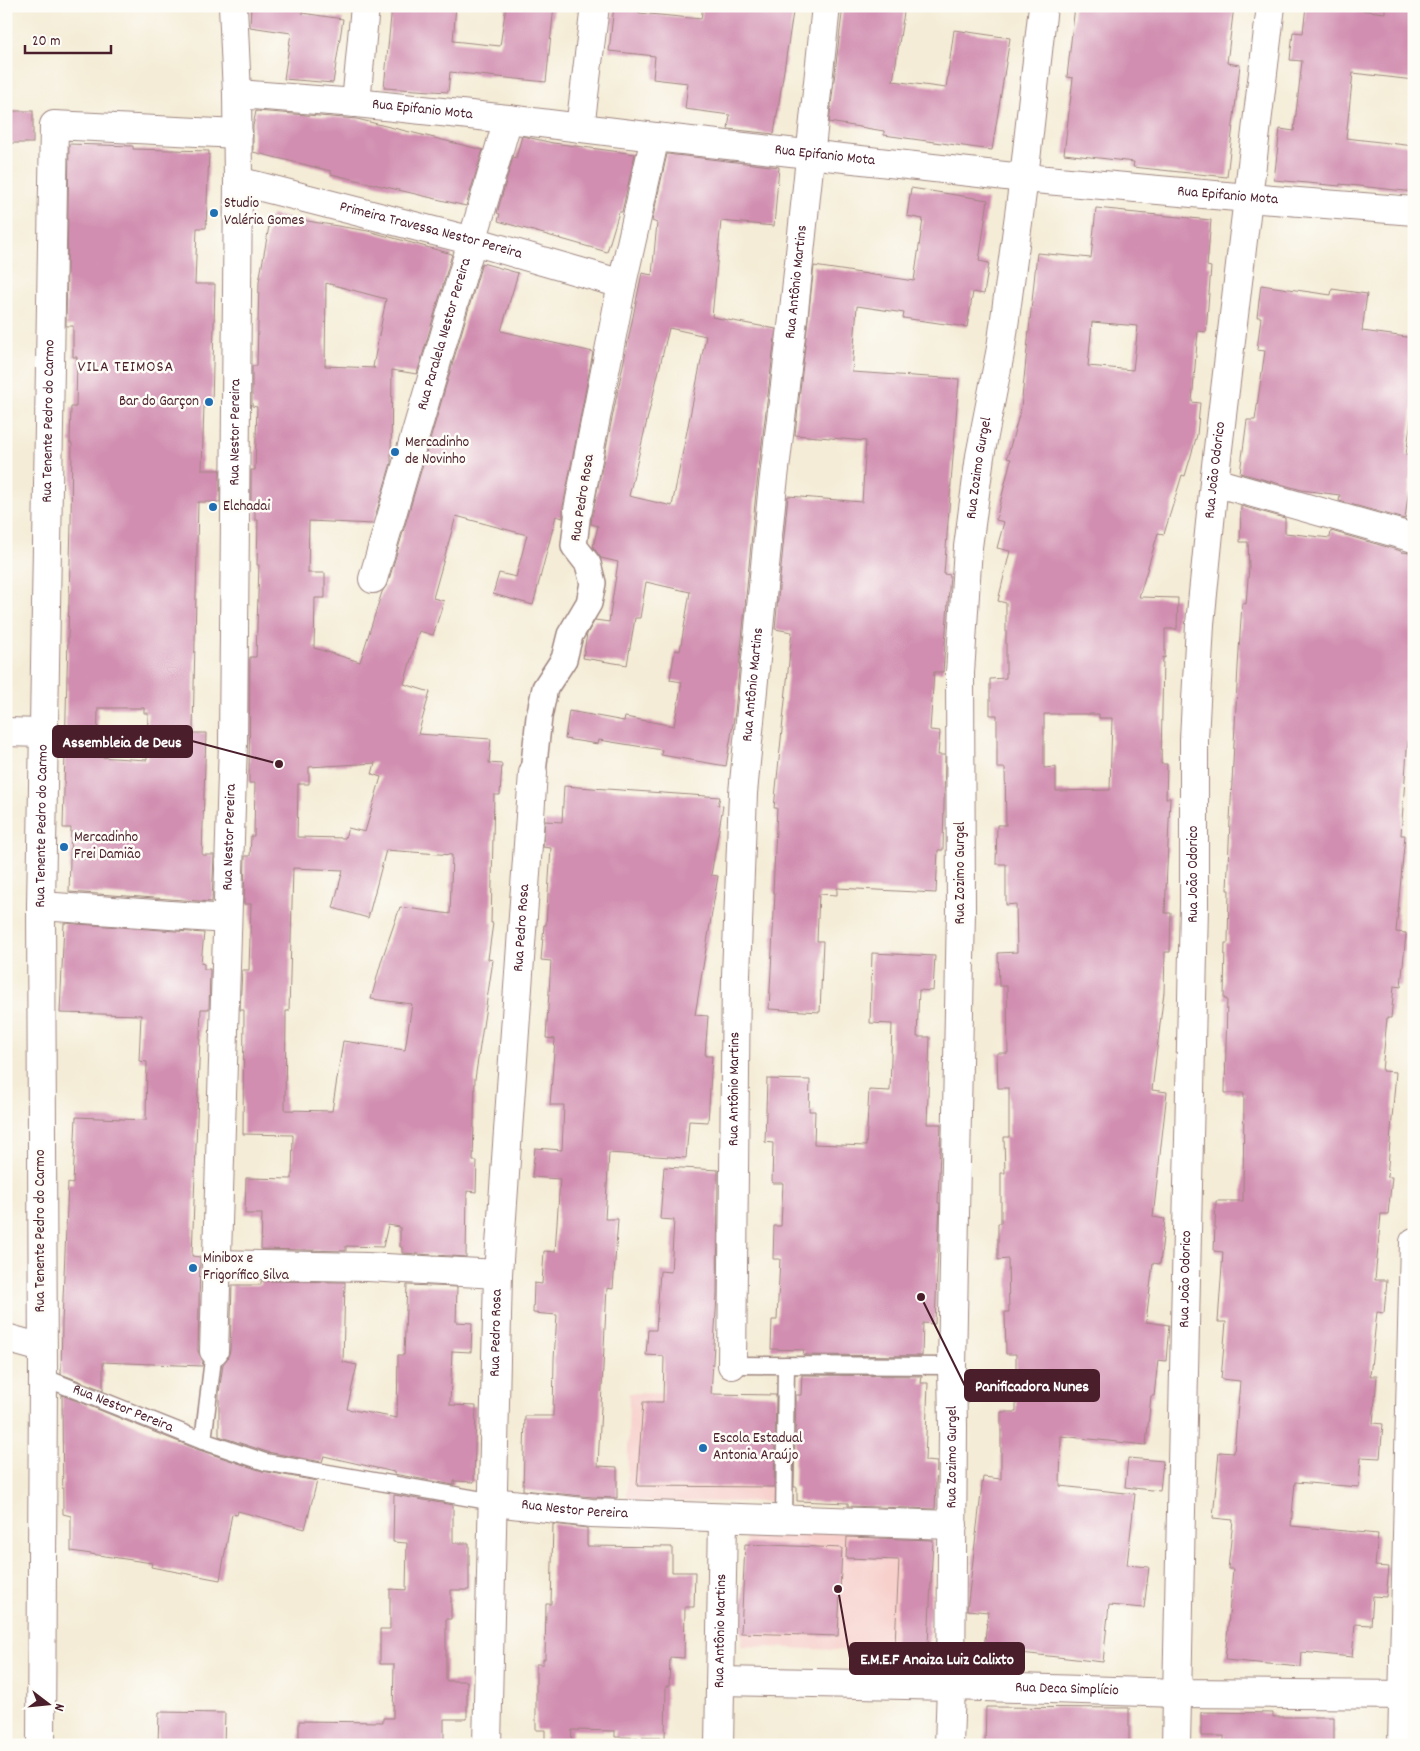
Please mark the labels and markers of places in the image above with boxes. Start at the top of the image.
place label: Studio Valéria Gomes [224,193,305,232]
marker: Studio Valéria Gomes [208,207,220,219]
place label: Bar do Garçon [119,391,199,413]
marker: Bar do Garçon [203,396,215,408]
place label: Mercadinho de Novinho [405,432,470,471]
marker: Mercadinho de Novinho [389,446,401,458]
place label: Elchadai [223,496,270,518]
marker: Elchadai [207,501,219,513]
callout: Assembleia de Deus [53,726,192,757]
place label: Mercadinho Frei Damião [74,827,141,866]
marker: Mercadinho Frei Damião [58,841,70,853]
place label: Minibox e Frigorífico Silva [203,1248,290,1287]
marker: Minibox e Frigorífico Silva [187,1262,199,1274]
callout: Panificadora Nunes [965,1370,1099,1401]
place label: Escola Estadual Antonia Araújo [713,1428,803,1467]
marker: Escola Estadual Antonia Araújo [697,1442,709,1454]
callout: E.M.E.F Anaiza Luiz Calixto [850,1643,1024,1674]

